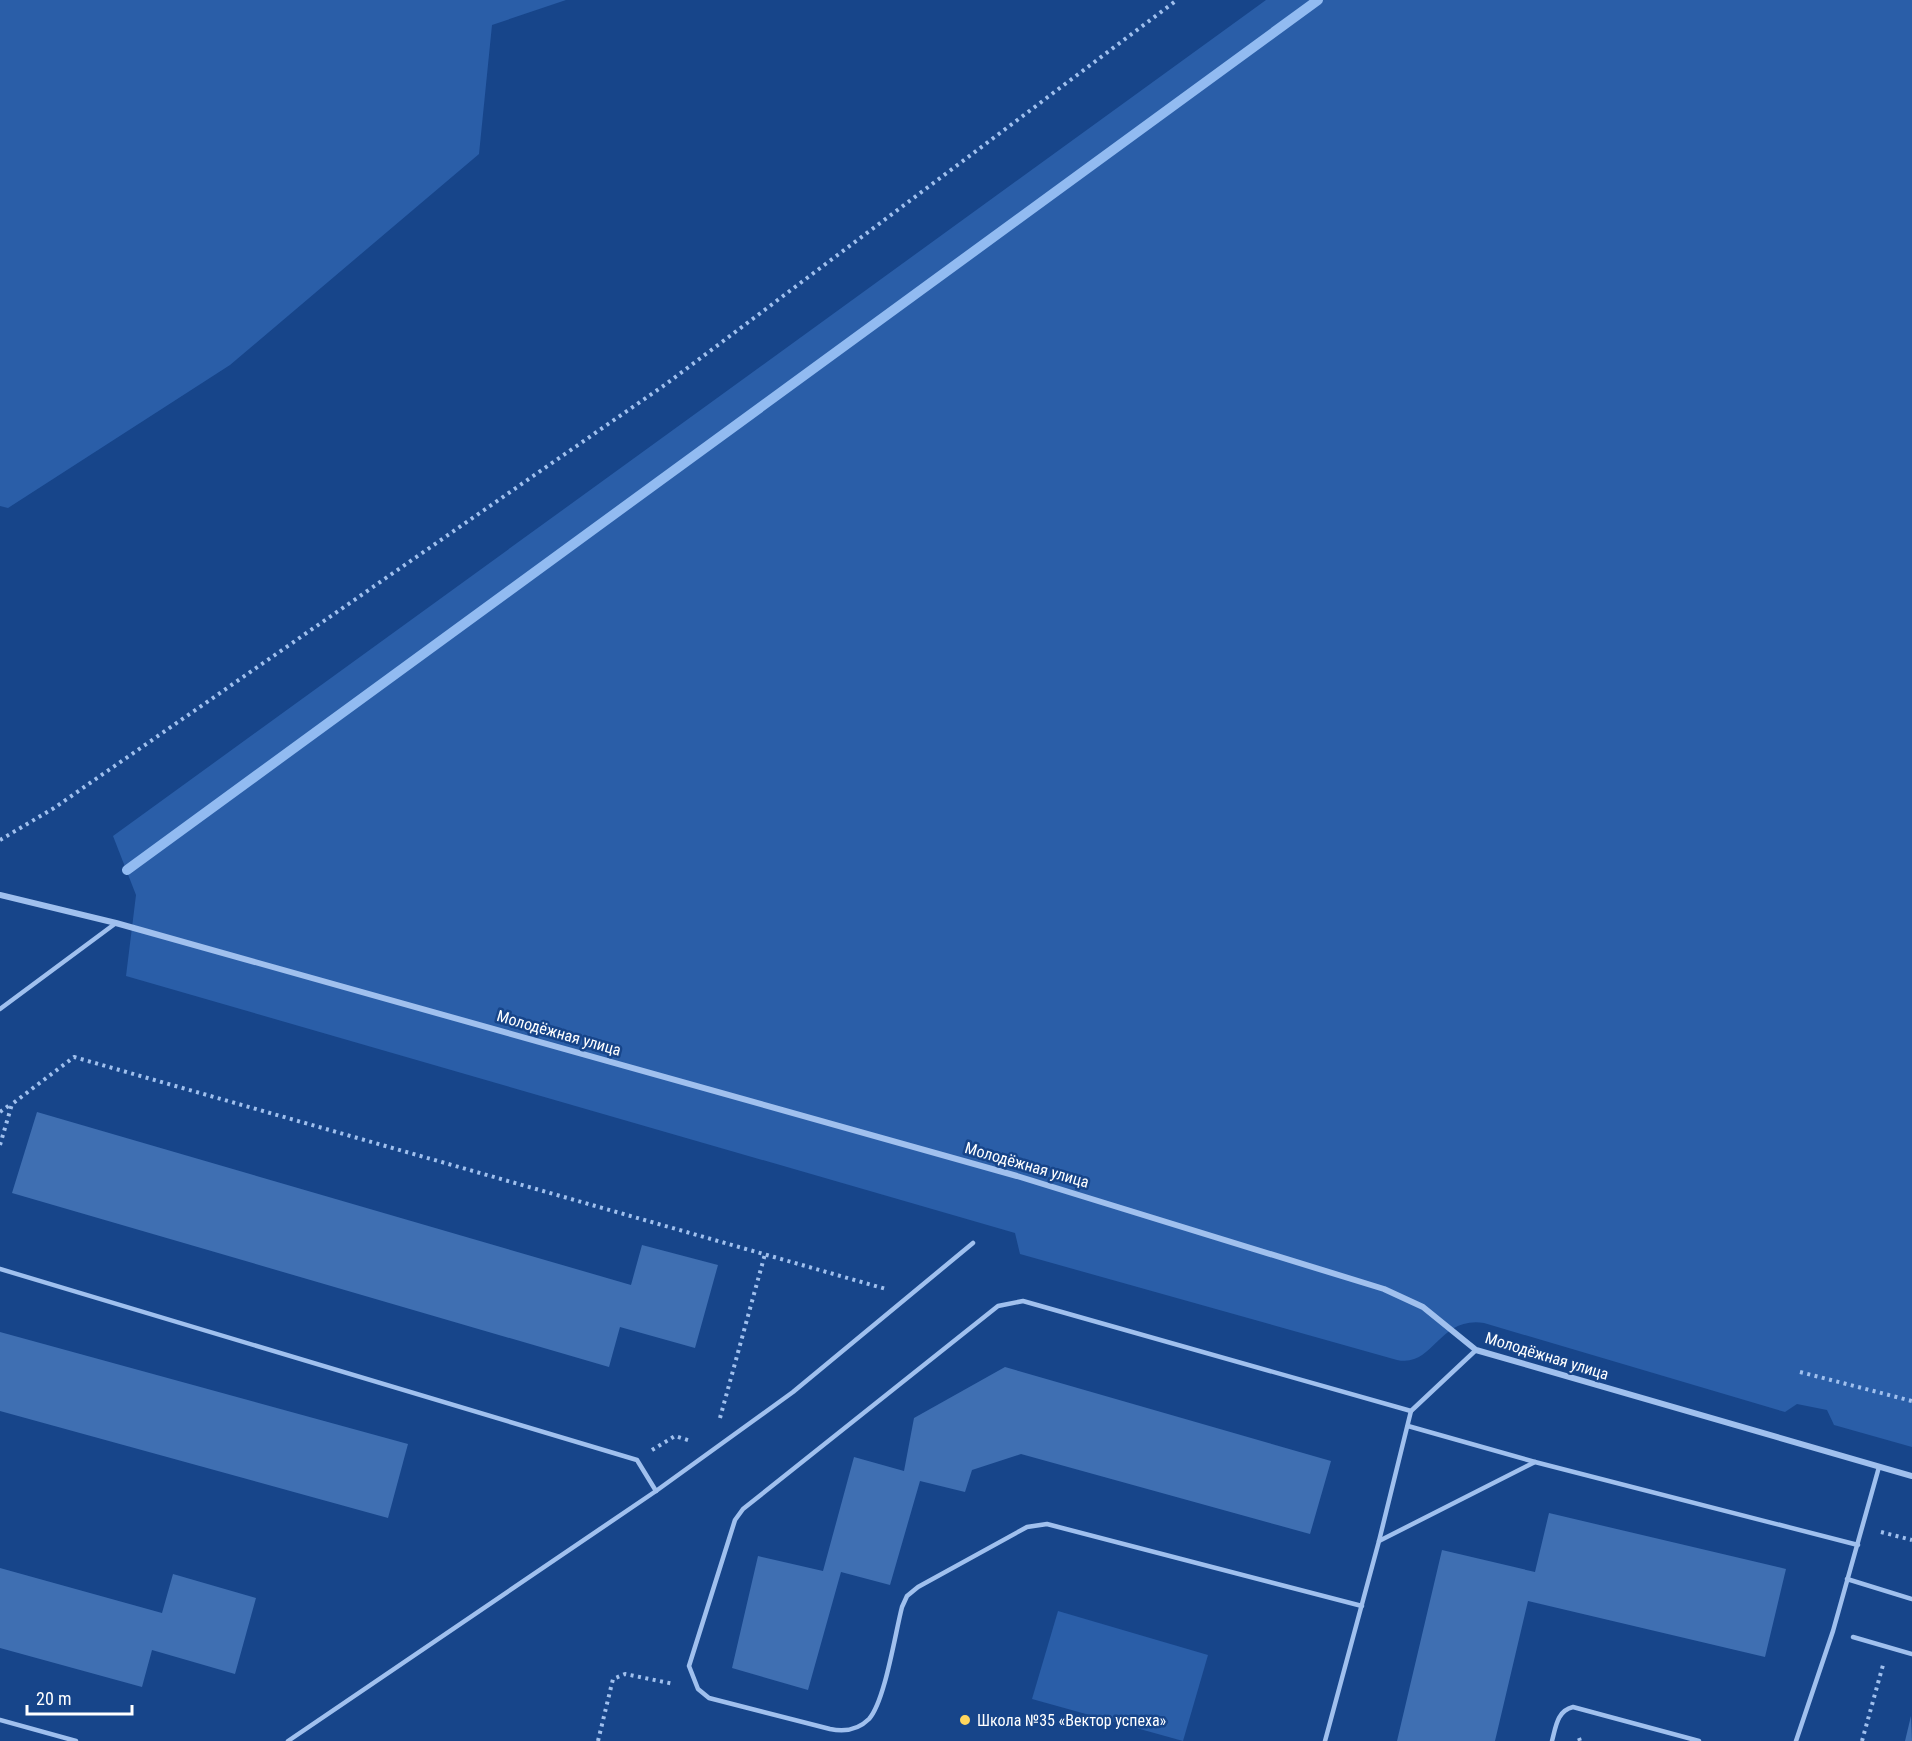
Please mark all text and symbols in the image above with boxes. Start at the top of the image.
street label: Молодёжная улица [495,1006,623,1060]
street label: Молодёжная улица [963,1138,1091,1192]
street label: Молодёжная улица [1483,1328,1611,1384]
scale bar [27,1678,132,1716]
text: 20 m [36,1688,71,1709]
place label: Школа №35 «Вектор успеха» [977,1711,1167,1730]
marker: Школа №35 «Вектор успеха» [958,1713,972,1727]

